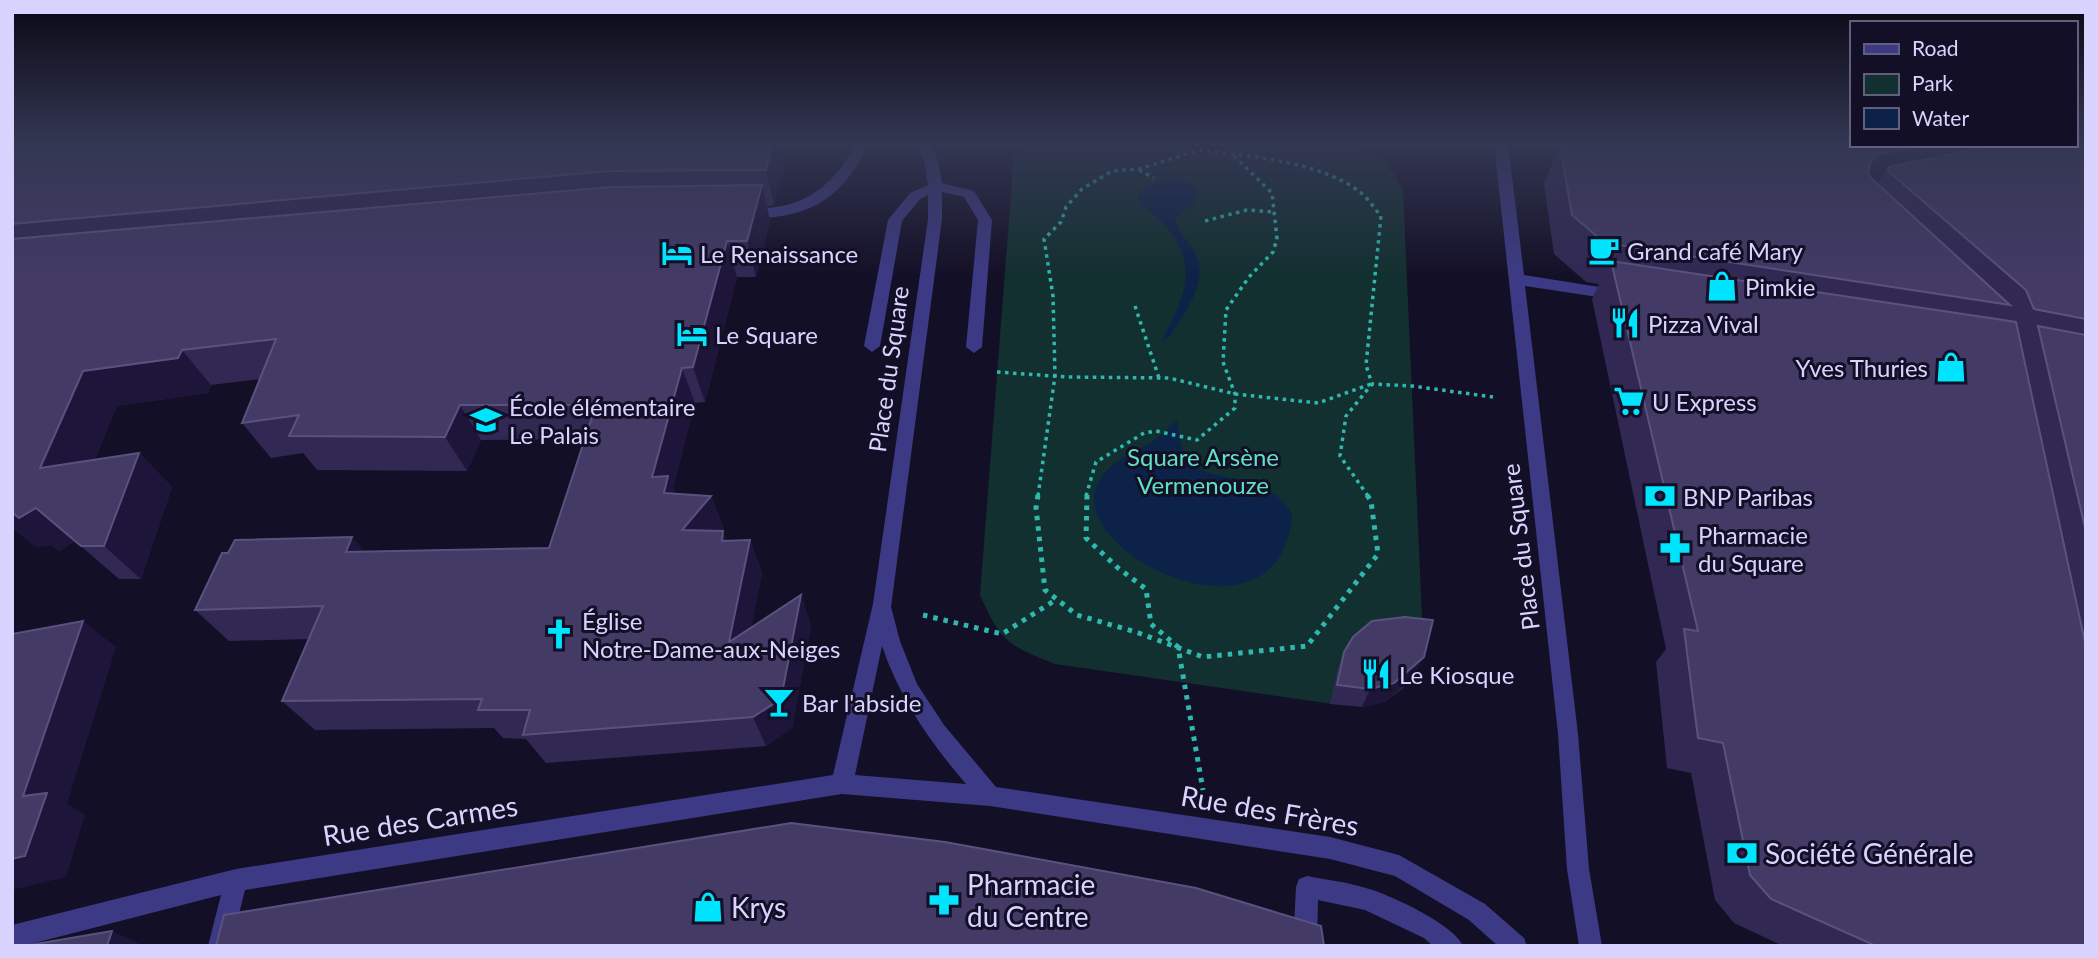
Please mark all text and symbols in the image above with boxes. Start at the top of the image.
legend [1850,21,2077,147]
text: Road [1912,35,1959,60]
text: Park [1912,70,1953,95]
text: Water [1912,105,1969,130]
cafe icon: Grand café Mary [1587,233,1621,267]
hotel icon: Le Renaissance [660,236,694,270]
place label: Grand café Mary [1627,236,1803,265]
place label: Le Renaissance [700,239,858,268]
shop icon: Pimkie [1705,269,1739,303]
place label: Pimkie [1745,272,1815,301]
street label: Place du Square [862,284,914,454]
restaurant icon: Pizza Vival [1608,306,1642,340]
place label: Pizza Vival [1648,309,1759,338]
hotel icon: Le Square [675,317,709,351]
place label: Le Square [715,320,818,349]
shop icon: Yves Thuries [1934,350,1968,384]
place label: Yves Thuries [1796,353,1928,382]
supermarket icon: U Express [1612,384,1646,418]
place label: U Express [1652,387,1757,416]
place label: École élémentaire Le Palais [509,392,695,449]
school or university icon: École élémentaire Le Palais [469,403,503,437]
park label: Square Arsène Vermenouze [1127,442,1279,499]
street label: Place du Square [1495,462,1545,632]
bank icon: BNP Paribas [1643,479,1677,513]
place label: BNP Paribas [1683,482,1813,511]
place label: Pharmacie du Square [1698,520,1808,577]
pharmacy icon: Pharmacie du Square [1658,531,1692,565]
place label: Église Notre-Dame-aux-Neiges [582,606,841,663]
church icon: Église Notre-Dame-aux-Neiges [542,617,576,651]
restaurant icon: Le Kiosque [1359,657,1393,691]
place label: Le Kiosque [1399,660,1514,689]
bar icon: Bar l'abside [762,685,796,719]
place label: Bar l'abside [802,688,921,717]
street label: Rue des Frères [1178,778,1362,842]
street label: Rue des Carmes [320,788,520,852]
bank icon: Société Générale [1725,836,1759,870]
place label: Société Générale [1765,836,1973,870]
place label: Pharmacie du Centre [967,867,1095,933]
pharmacy icon: Pharmacie du Centre [927,883,961,917]
shop icon: Krys [691,890,725,924]
place label: Krys [731,890,786,924]

